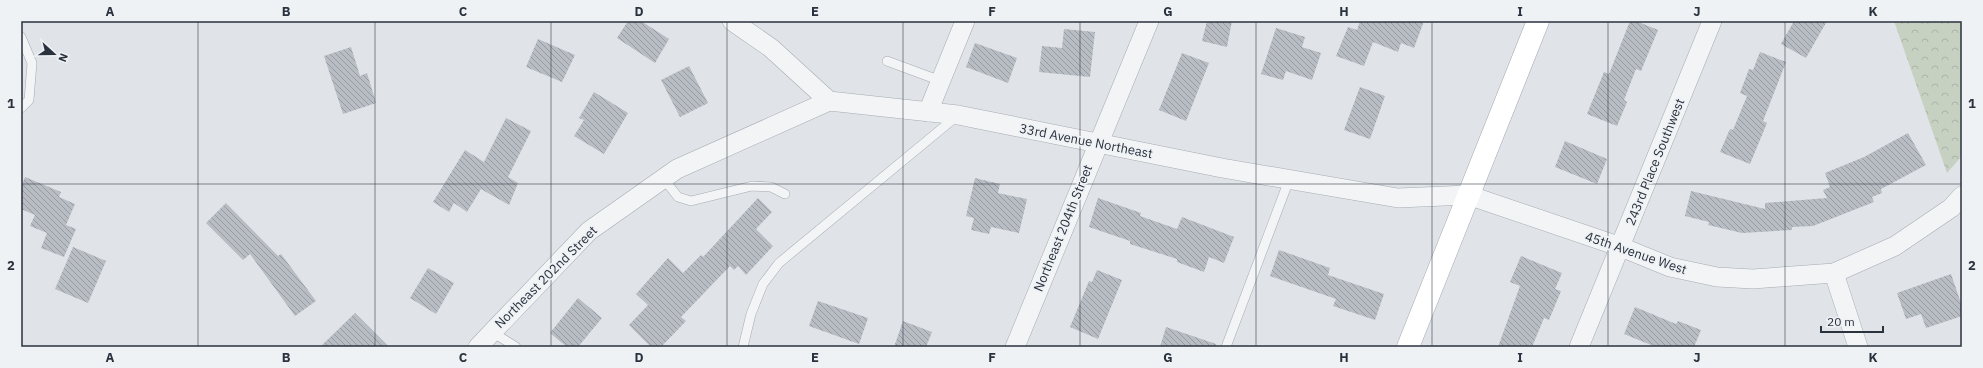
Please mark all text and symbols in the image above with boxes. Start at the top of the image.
text: A [106,3,115,20]
text: B [282,3,291,20]
text: C [459,3,468,20]
text: D [634,3,644,20]
text: E [811,3,819,20]
text: F [988,3,996,20]
text: G [1163,3,1173,20]
text: H [1339,3,1349,20]
text: I [1517,3,1523,20]
text: J [1693,3,1701,20]
text: K [1868,3,1878,20]
north arrow [34,34,74,74]
text: N [55,51,71,64]
text: 1 [7,95,15,112]
text: 1 [1968,95,1976,112]
street label: 243rd Place Southwest [1622,96,1688,228]
street label: 33rd Avenue Northeast [1018,120,1154,162]
street label: Northeast 204th Street [1030,162,1096,294]
street label: Northeast 202nd Street [491,222,601,332]
street label: 45th Avenue West [1583,228,1689,278]
text: 2 [7,257,15,274]
text: 2 [1968,257,1976,274]
scale bar [1821,308,1883,334]
text: 20 m [1827,314,1855,329]
text: A [106,349,115,366]
text: B [282,349,291,366]
text: C [459,349,468,366]
text: D [634,349,644,366]
text: E [811,349,819,366]
text: F [988,349,996,366]
text: G [1163,349,1173,366]
text: H [1339,349,1349,366]
text: I [1517,349,1523,366]
text: J [1693,349,1701,366]
text: K [1868,349,1878,366]

